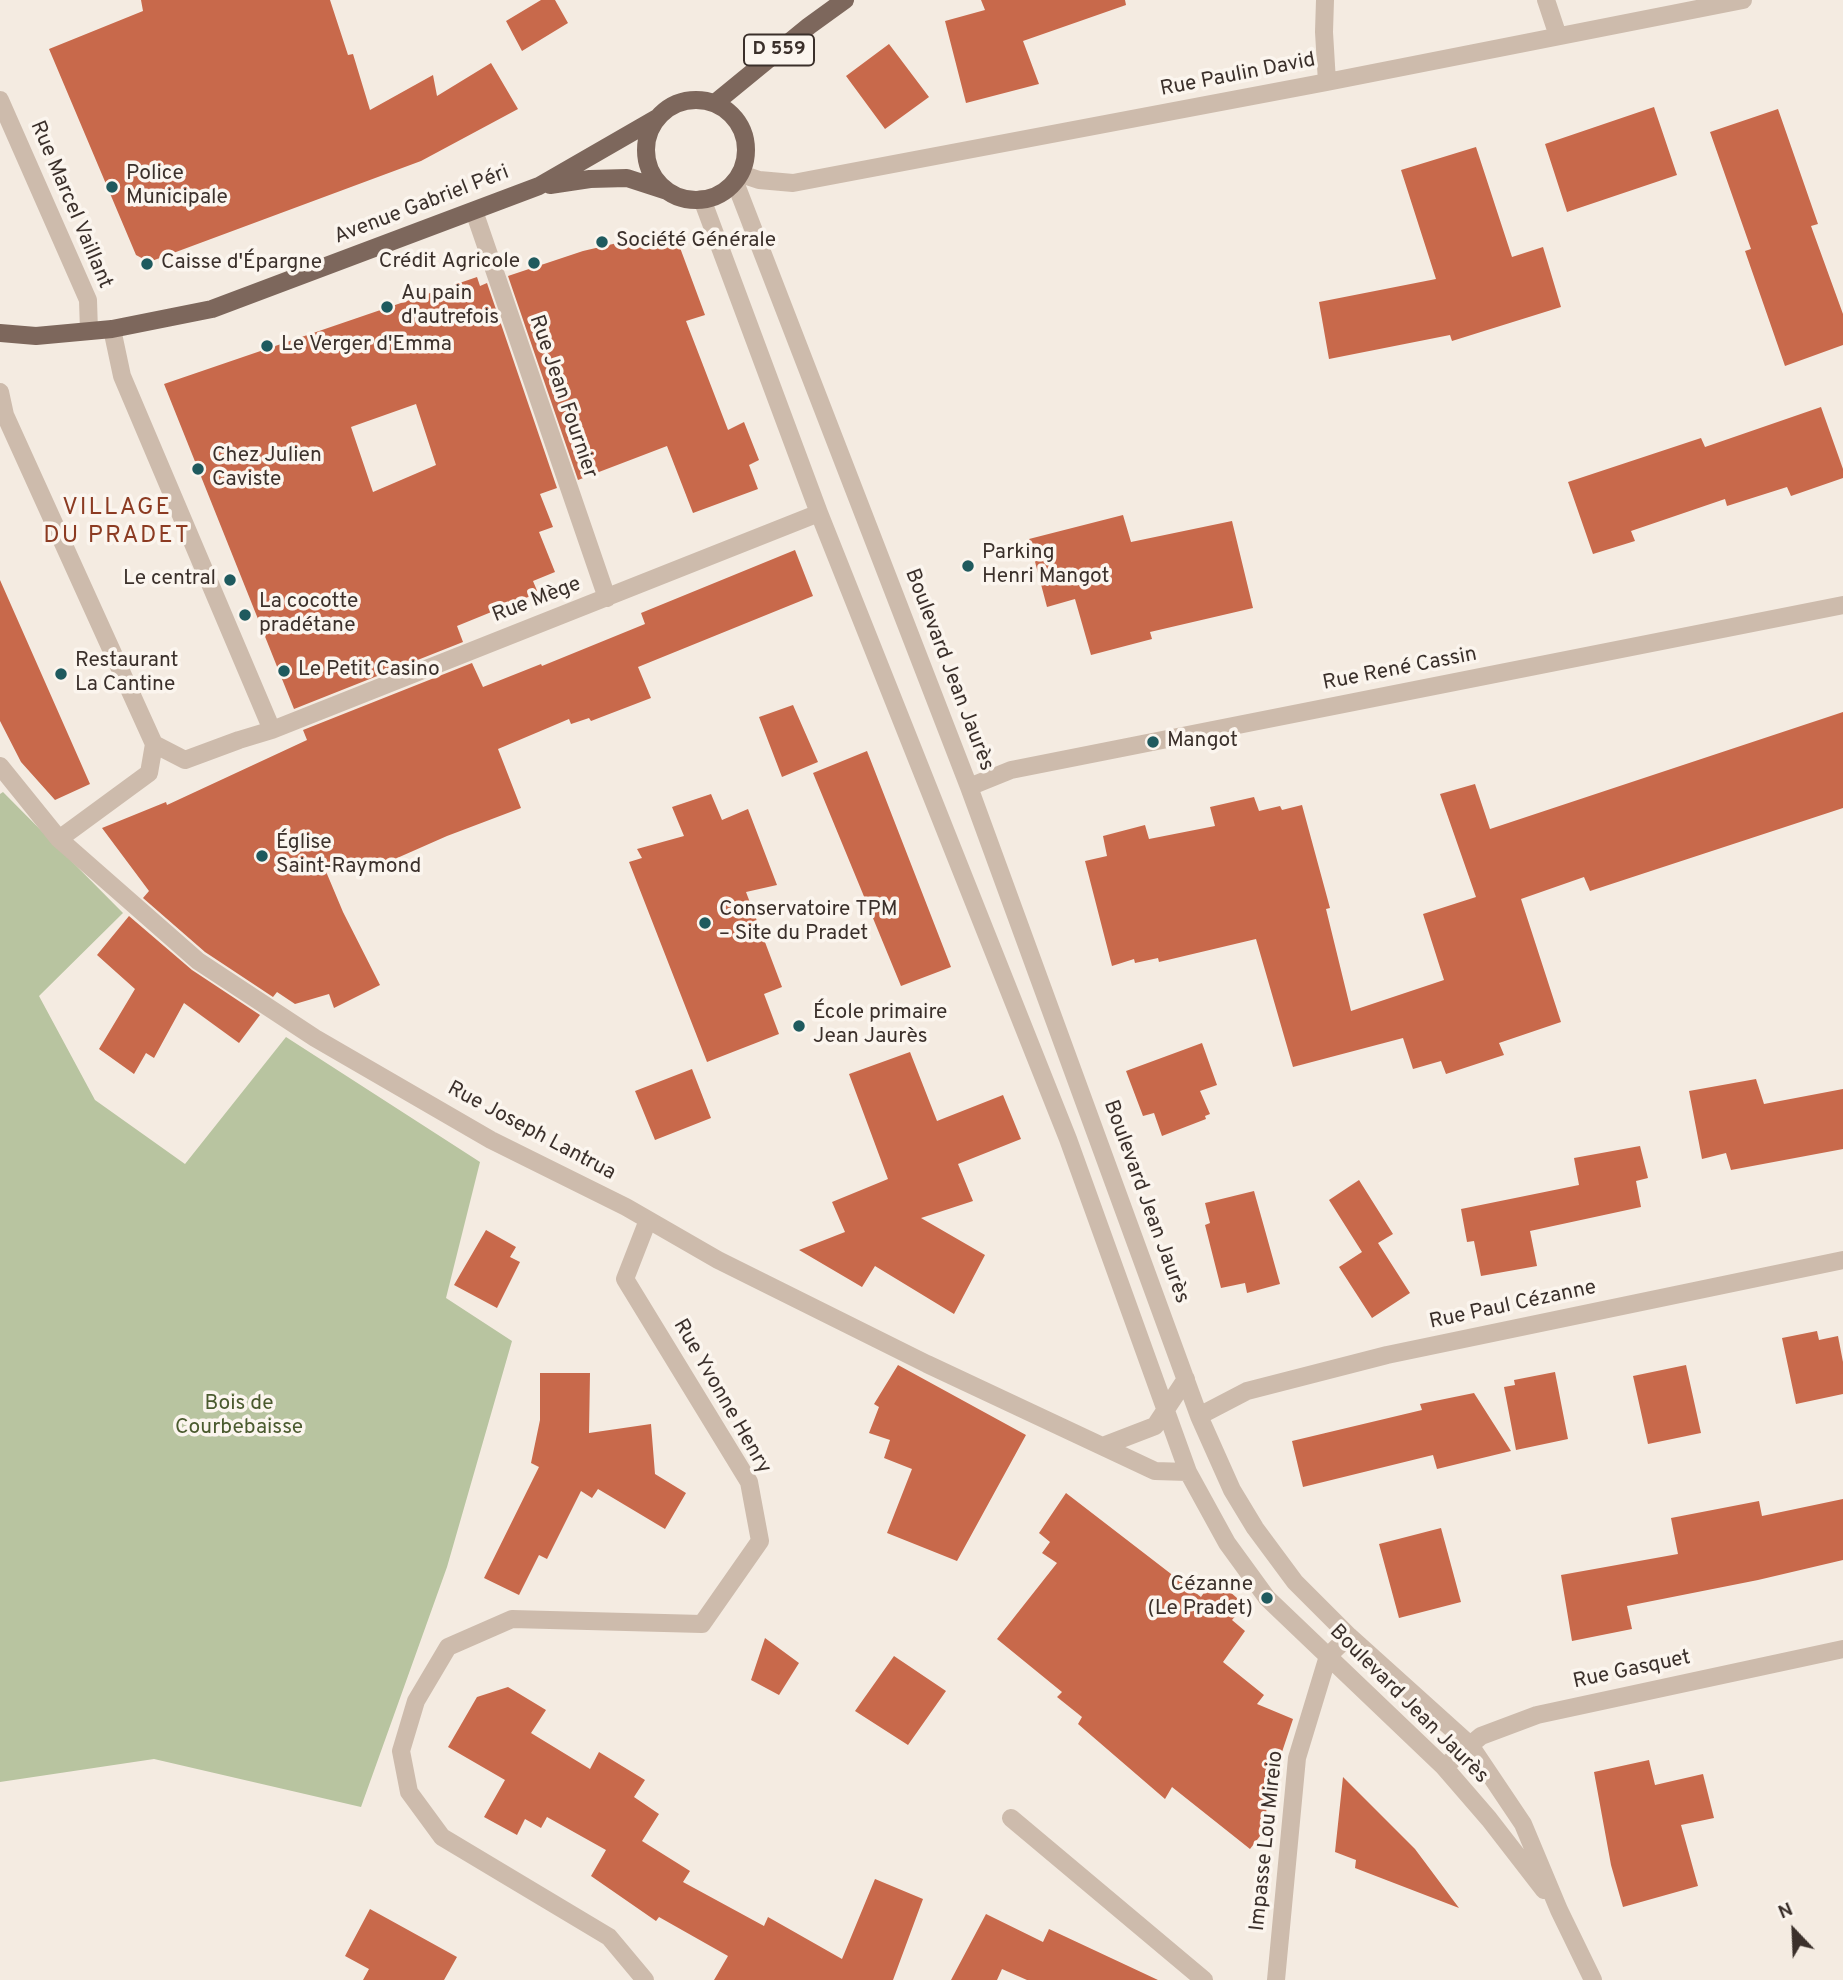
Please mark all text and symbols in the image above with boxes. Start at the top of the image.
road number: D 559 [744,34,814,66]
street label: Rue Paulin David [1158,49,1318,103]
street label: Rue Marcel Vaillant [23,117,117,293]
street label: Avenue Gabriel Péri [331,161,513,251]
place label: Police Municipale [126,162,228,212]
marker: Police Municipale [104,179,120,195]
place label: Société Générale [616,229,776,255]
marker: Société Générale [594,234,610,250]
place label: Crédit Agricole [379,250,520,276]
place label: Caisse d'Épargne [161,251,322,277]
marker: Crédit Agricole [526,255,542,271]
marker: Caisse d'Épargne [139,256,155,272]
place label: Au pain d'autrefois [401,282,499,332]
marker: Au pain d'autrefois [379,299,395,315]
street label: Rue Jean Fournier [522,312,602,482]
place label: Le Verger d'Emma [281,333,452,359]
marker: Le Verger d'Emma [259,338,275,354]
place label: Chez Julien Caviste [212,444,322,494]
marker: Chez Julien Caviste [190,461,206,477]
district label: VILLAGE DU PRADET [44,495,190,551]
place label: Parking Henri Mangot [982,541,1110,591]
marker: Parking Henri Mangot [960,558,976,574]
street label: Boulevard Jean Jaurès [898,565,998,775]
place label: Le central [123,567,216,593]
marker: Le central [222,572,238,588]
street label: Rue Mège [489,573,585,629]
place label: La cocotte pradétane [259,590,358,640]
marker: La cocotte pradétane [237,607,253,623]
street label: Rue René Cassin [1321,643,1479,697]
place label: Restaurant La Cantine [75,649,178,699]
place label: Le Petit Casino [298,658,440,684]
marker: Le Petit Casino [276,663,292,679]
marker: Restaurant La Cantine [53,666,69,682]
place label: Mangot [1167,729,1238,755]
marker: Mangot [1145,734,1161,750]
place label: Église Saint-Raymond [276,831,421,881]
marker: Église Saint-Raymond [254,848,270,864]
place label: Conservatoire TPM – Site du Pradet [719,898,898,948]
marker: Conservatoire TPM – Site du Pradet [697,915,713,931]
place label: École primaire Jean Jaurès [813,1001,947,1051]
marker: École primaire Jean Jaurès [791,1018,807,1034]
street label: Rue Joseph Lantrua [443,1077,619,1187]
street label: Boulevard Jean Jaurès [1096,1097,1194,1307]
street label: Rue Paul Cézanne [1427,1276,1599,1336]
street label: Rue Yvonne Henry [666,1315,776,1479]
park label: Bois de Courbebaisse [175,1392,303,1442]
place label: Cézanne (Le Pradet) [1147,1573,1253,1623]
marker: Cézanne (Le Pradet) [1259,1590,1275,1606]
street label: Boulevard Jean Jaurès [1323,1620,1493,1790]
street label: Rue Gasquet [1571,1646,1693,1696]
street label: Impasse Lou Mireio [1246,1750,1290,1932]
north arrow [1759,1896,1829,1966]
text: N [1775,1898,1797,1925]

